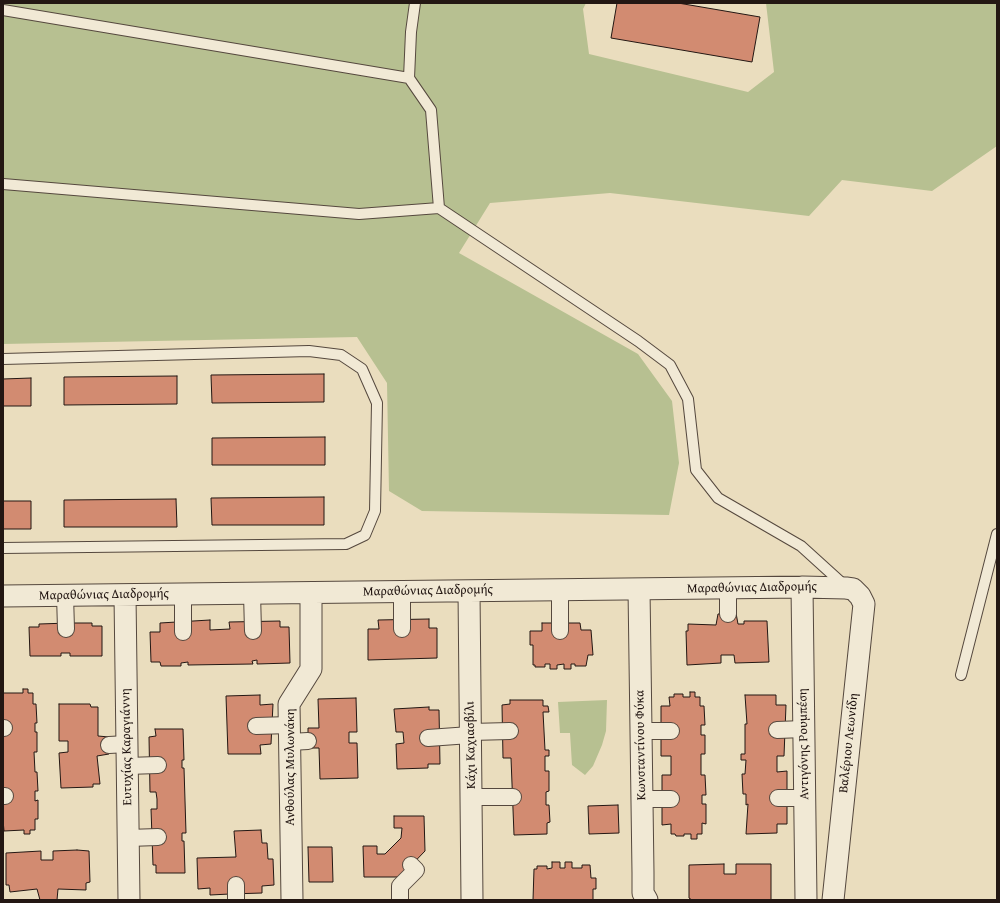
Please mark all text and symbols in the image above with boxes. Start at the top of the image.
street label: Μαραθώνιας Διαδρομής [687,579,817,597]
street label: Μαραθώνιας Διαδρομής [363,582,493,600]
street label: Μαραθώνιας Διαδρομής [39,586,169,604]
street label: Ευτυχίας Καραγιάννη [118,688,136,806]
street label: Αντιγόνης Ρουμπέση [795,688,813,800]
street label: Κωνσταντίνου Φύκα [632,690,650,800]
street label: Βαλέριου Λεωνίδη [836,692,862,794]
street label: Κάχι Καχιασβίλι [462,701,480,789]
street label: Ανθούλας Μυλωνάκη [283,708,299,826]

